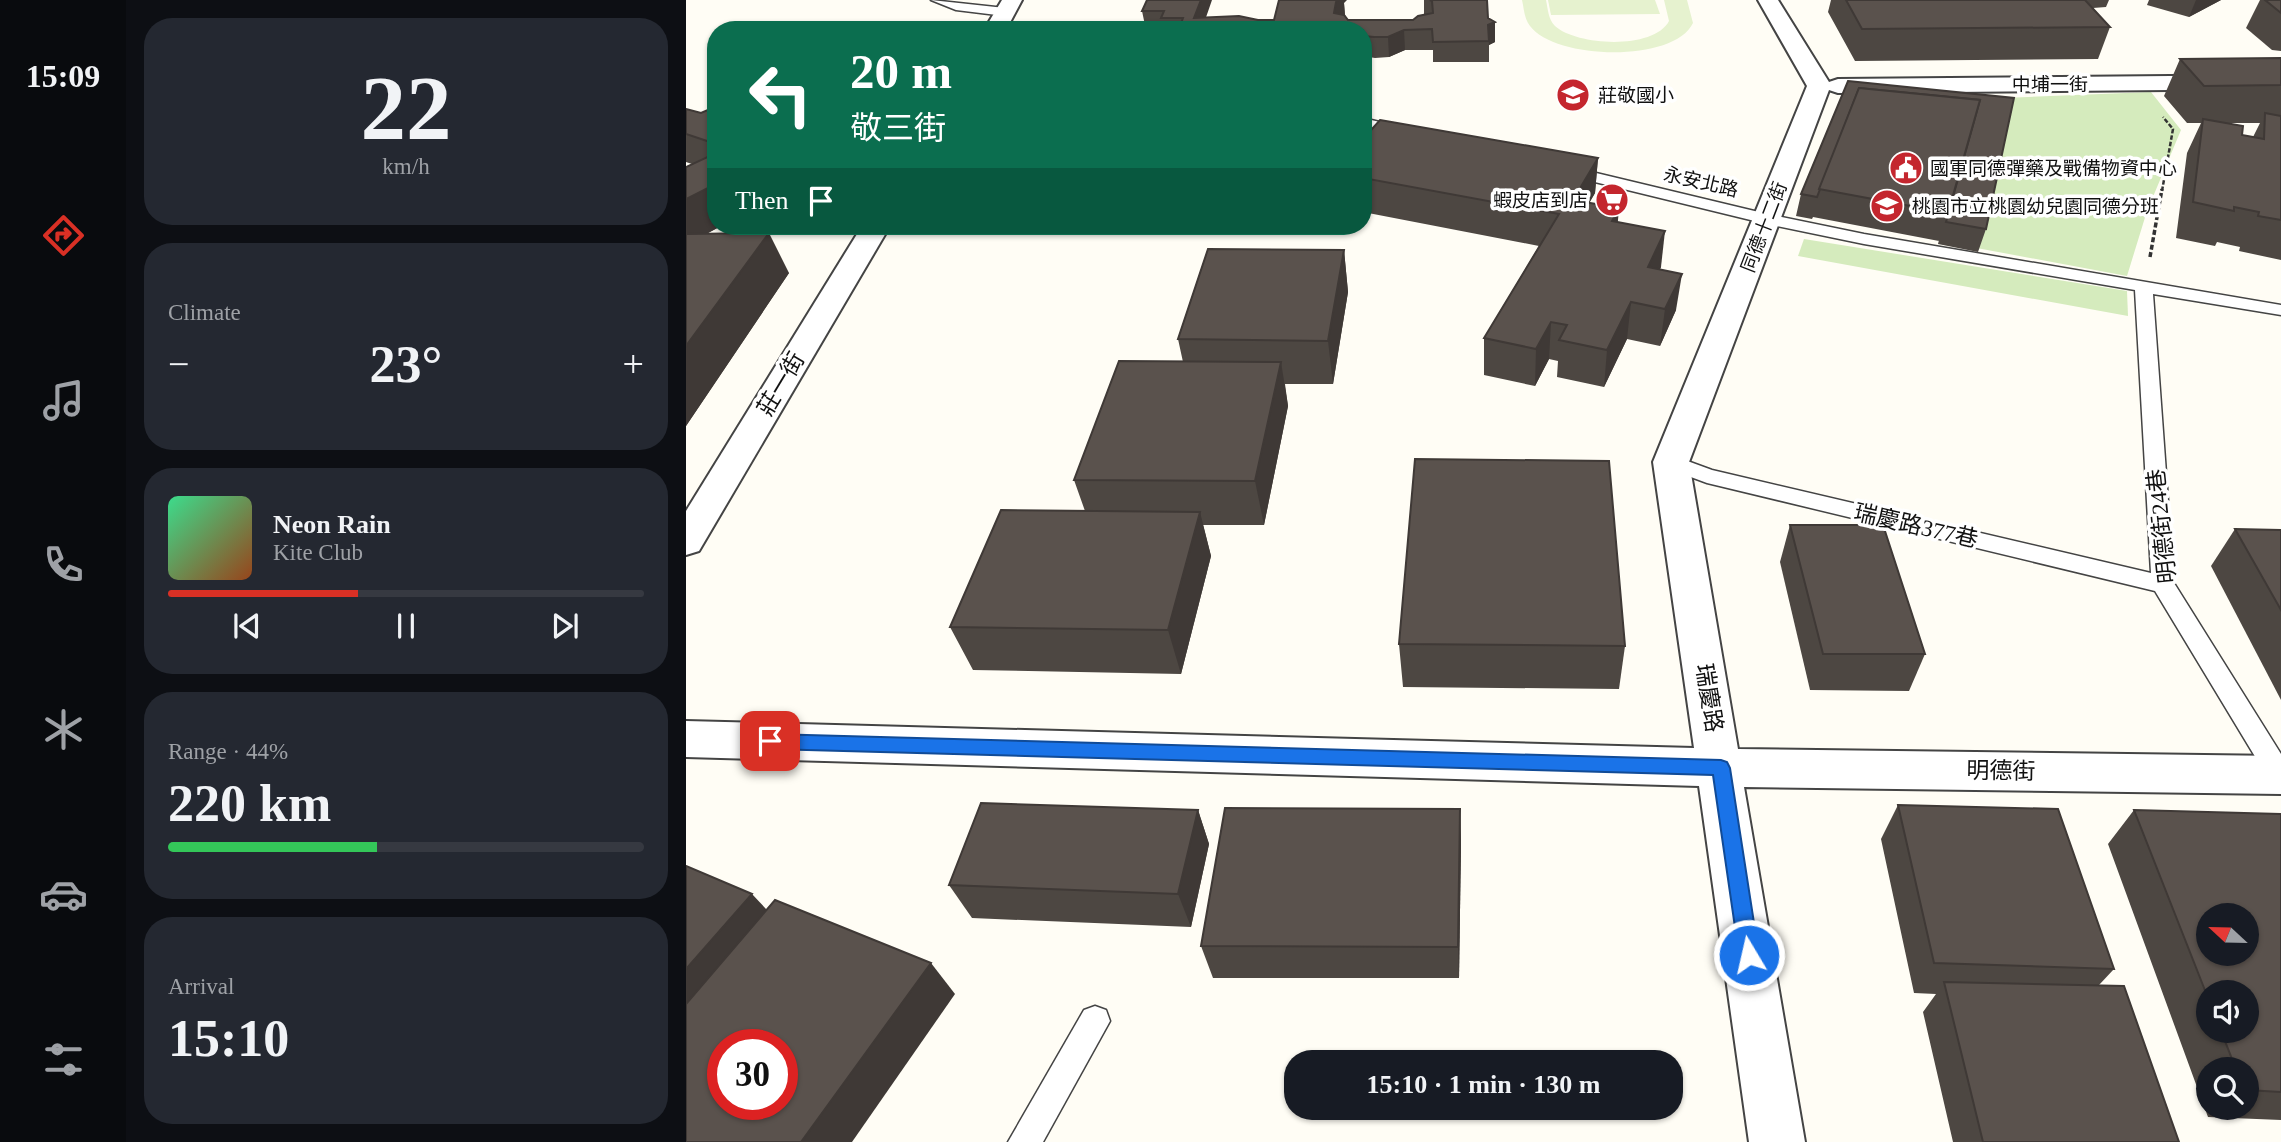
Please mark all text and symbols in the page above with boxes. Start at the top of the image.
text: 20 m [850,44,952,99]
icon: left [735,49,826,140]
text: 15:09 [26,58,100,94]
text: 22 [361,58,452,159]
street label: 中埔一街 [2012,74,2088,95]
school or university icon: 莊敬國小 [1554,76,1592,114]
place label: 莊敬國小 [1598,85,1674,106]
text: 敬三街 [850,110,946,146]
public building icon: 國軍同德彈藥及戰備物資中心 [1887,149,1925,187]
text: km/h [382,154,430,179]
place label: 國軍同德彈藥及戰備物資中心 [1930,158,2177,179]
street label: 永安北路 [1662,163,1740,201]
street label: 同德十二街 [1737,179,1791,275]
supermarket icon: 蝦皮店到店 [1593,181,1631,219]
icon: arrive [802,182,840,220]
text: Then [735,186,788,215]
school or university icon: 桃園市立桃園幼兒園同德分班 [1868,187,1906,225]
place label: 蝦皮店到店 [1493,190,1588,211]
place label: 桃園市立桃園幼兒園同德分班 [1912,196,2159,217]
icon: directions [39,211,88,260]
text: Climate [168,300,241,325]
text: 23° [370,336,442,393]
text: − [168,343,189,385]
text: + [623,343,644,385]
street label: 莊一街 [753,348,809,420]
icon: music [39,376,88,425]
street label: 明德街24巷 [2144,468,2180,584]
street label: 瑞慶路377巷 [1852,500,1980,552]
text: Neon Rain [273,510,391,539]
icon: phone [39,540,88,589]
text: Kite Club [273,540,363,565]
icon: previous [228,607,266,645]
icon: pause [387,607,425,645]
icon: next [546,607,584,645]
street label: 瑞慶路 [1691,662,1727,734]
icon: climate [39,705,88,754]
pin [740,711,800,771]
icon: arrive [751,722,789,760]
text: Range · 44% [168,739,288,764]
street label: 明德街 [1966,758,2036,784]
text: 220 km [168,775,331,832]
icon: car [39,870,88,919]
north arrow [2196,903,2259,966]
map controls [2196,903,2259,1120]
position arrow [1712,918,1786,992]
text: Arrival [168,974,234,999]
button: sound [2196,980,2259,1043]
text: 15:10 [168,1010,289,1067]
speed limit sign: 30 [707,1029,798,1120]
icon: filters [39,1035,88,1084]
button: search [2196,1057,2259,1120]
text: 15:10 · 1 min · 130 m [1367,1070,1601,1099]

